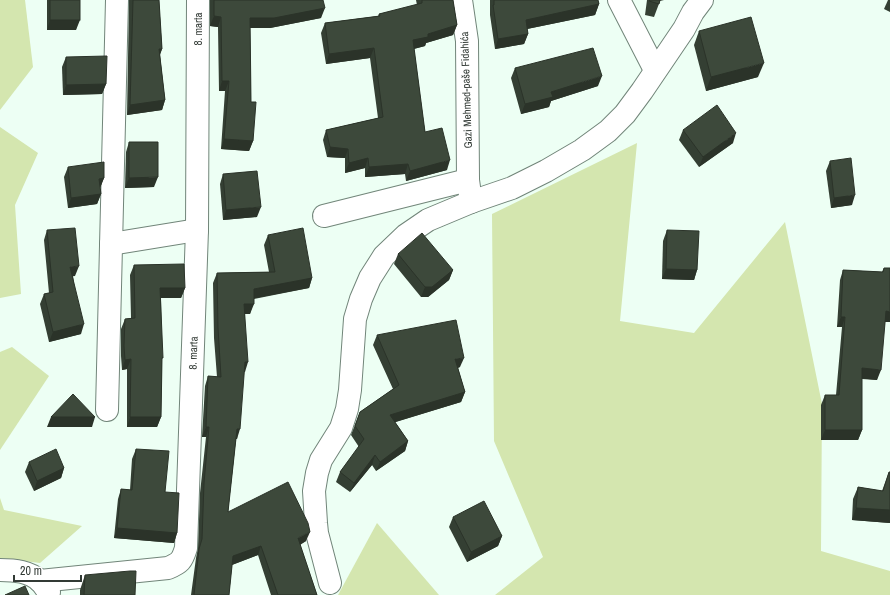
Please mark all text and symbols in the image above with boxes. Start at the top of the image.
street label: 8. marta [191,12,205,46]
street label: Gazi Mehmed-paše Fidahića [457,31,475,149]
street label: 8. marta [185,336,201,370]
scale bar [14,557,81,583]
text: 20 m [20,563,42,579]

